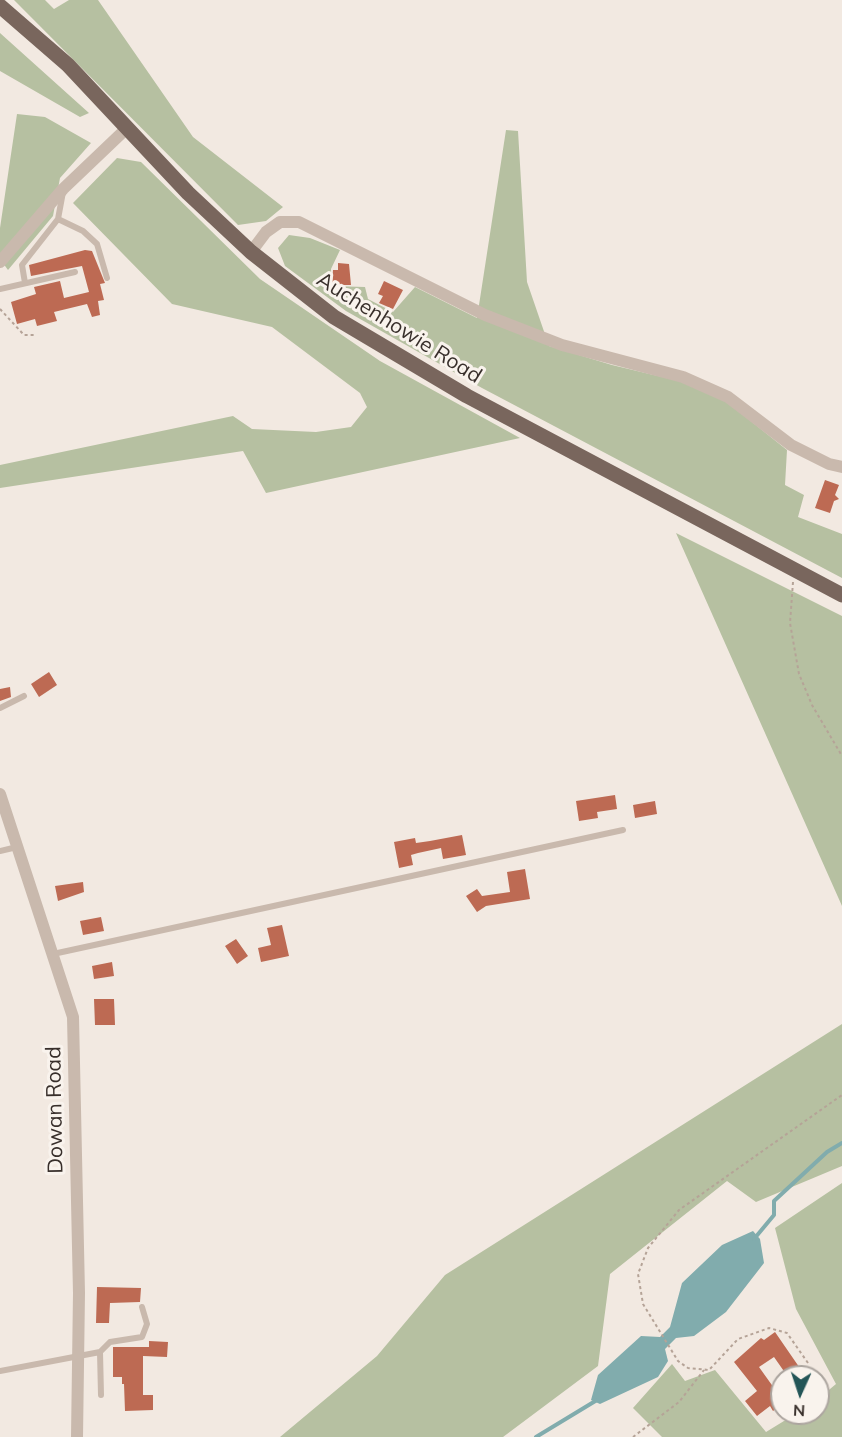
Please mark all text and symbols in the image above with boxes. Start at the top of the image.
street label: Auchenhowie Road [312,267,486,389]
street label: Dowan Road [41,1046,69,1174]
north arrow [770,1365,830,1425]
text: N [793,1401,806,1421]

